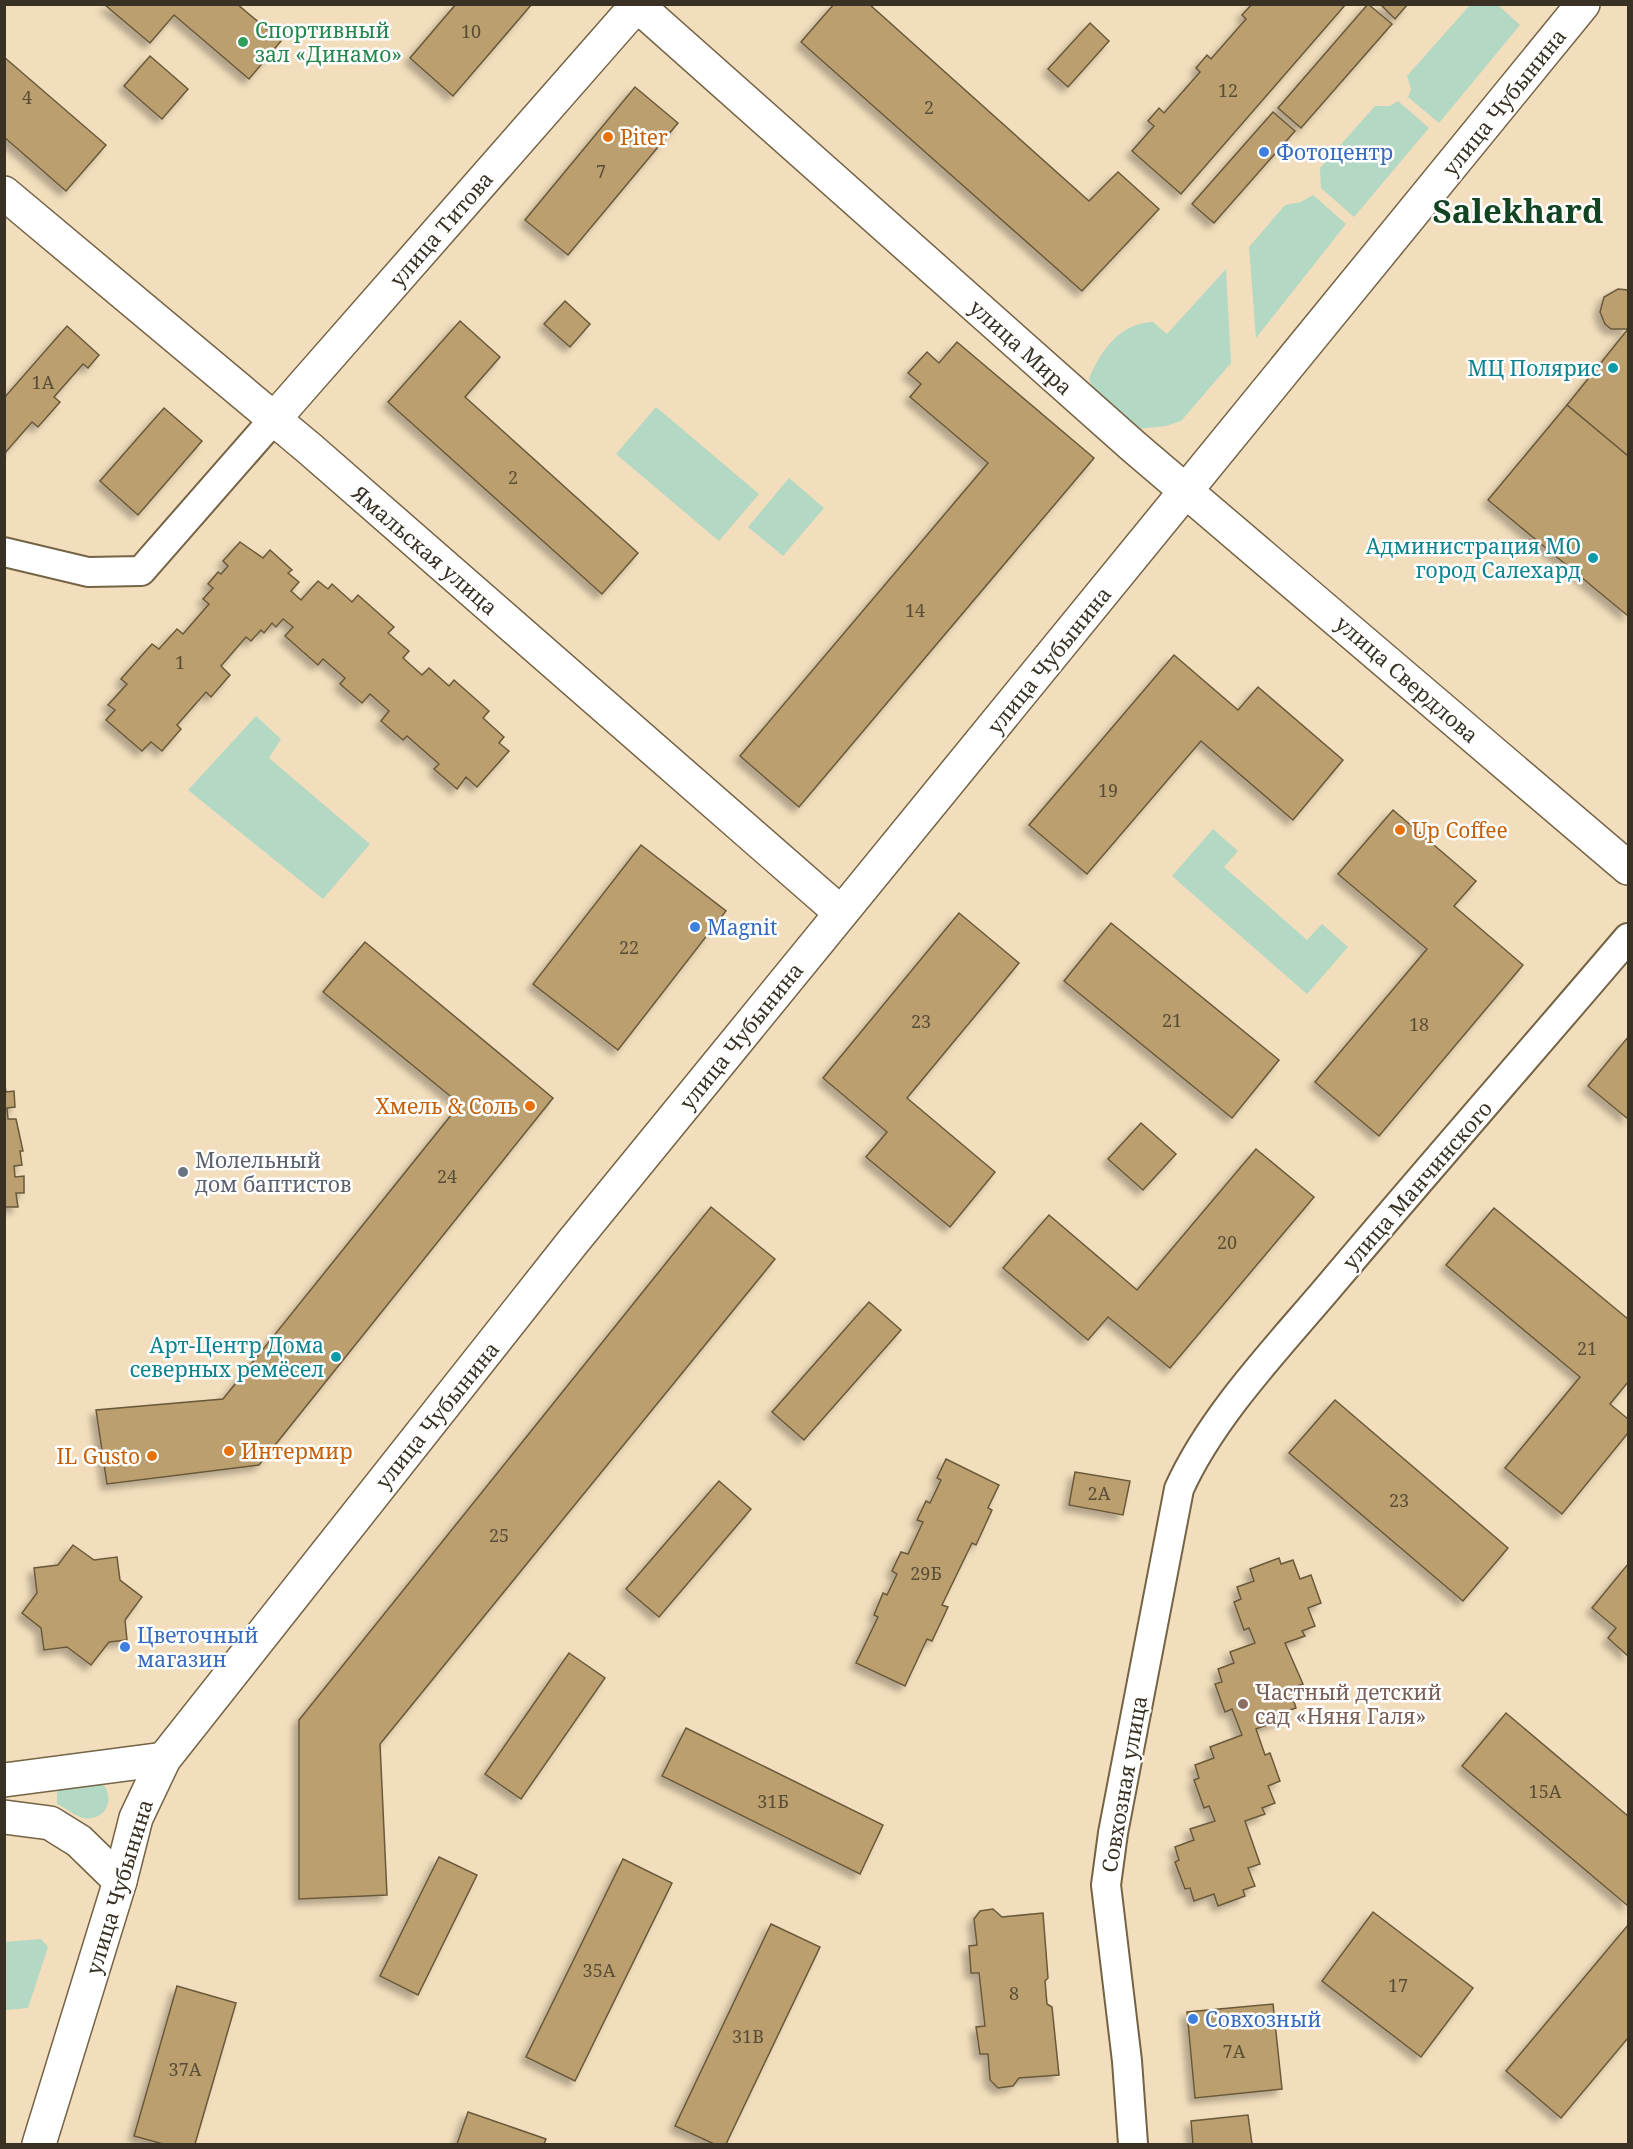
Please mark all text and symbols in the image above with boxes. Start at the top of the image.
place label: Спортивный зал «Динамо» [255,16,402,68]
house number: 10 [461,19,481,43]
street label: улица Чубынина [1436,22,1572,182]
marker: Спортивный зал «Динамо» [236,35,250,49]
house number: 12 [1218,78,1238,102]
house number: 4 [22,85,32,109]
house number: 2 [924,95,934,119]
place label: Piter [620,123,668,151]
marker: Piter [601,130,615,144]
place label: Фотоцентр [1276,138,1393,166]
marker: Фотоцентр [1257,145,1271,159]
house number: 7 [596,159,606,183]
street label: улица Титова [383,165,499,293]
district label: Salekhard [1433,188,1603,233]
street label: улица Мира [963,293,1079,401]
place label: МЦ Полярис [1468,354,1601,382]
marker: МЦ Полярис [1606,361,1620,375]
house number: 1А [32,370,55,394]
house number: 2 [508,465,518,489]
street label: Ямальская улица [346,478,504,621]
place label: Администрация МО город Салехард [1366,532,1581,584]
marker: Администрация МО город Салехард [1586,551,1600,565]
street label: улица Чубынина [981,580,1117,740]
house number: 14 [905,598,925,622]
street label: улица Свердлова [1330,609,1484,749]
house number: 1 [175,650,185,674]
house number: 19 [1098,778,1118,802]
place label: Up Coffee [1412,816,1508,844]
marker: Up Coffee [1393,823,1407,837]
place label: Magnit [707,913,777,941]
marker: Magnit [688,920,702,934]
house number: 22 [619,935,639,959]
street label: улица Чубынина [673,956,809,1116]
house number: 21 [1162,1008,1182,1032]
house number: 23 [911,1009,931,1033]
house number: 18 [1409,1012,1429,1036]
place label: Хмель & Соль [376,1092,518,1120]
street label: улица Манчинского [1336,1095,1498,1275]
marker: Хмель & Соль [523,1099,537,1113]
place label: Молельный дом баптистов [195,1146,351,1198]
house number: 24 [437,1164,457,1188]
marker: Молельный дом баптистов [176,1165,190,1179]
house number: 20 [1217,1230,1237,1254]
place label: Арт-Центр Дома северных ремёсел [130,1331,324,1383]
street label: улица Чубынина [369,1335,505,1495]
house number: 21 [1577,1336,1597,1360]
marker: Арт-Центр Дома северных ремёсел [329,1350,343,1364]
place label: Интермир [241,1437,353,1465]
place label: IL Gusto [56,1442,140,1470]
marker: Интермир [222,1444,236,1458]
marker: IL Gusto [145,1449,159,1463]
house number: 2А [1088,1481,1111,1505]
house number: 23 [1389,1488,1409,1512]
house number: 25 [489,1523,509,1547]
house number: 29Б [910,1561,942,1585]
place label: Цветочный магазин [137,1621,258,1673]
marker: Цветочный магазин [118,1640,132,1654]
place label: Частный детский сад «Няня Галя» [1255,1678,1442,1730]
street label: Совхозная улица [1095,1693,1153,1875]
marker: Частный детский сад «Няня Галя» [1236,1697,1250,1711]
house number: 15А [1529,1779,1562,1803]
house number: 31Б [757,1789,789,1813]
street label: улица Чубынина [79,1796,159,1978]
house number: 35А [583,1958,616,1982]
house number: 17 [1388,1973,1408,1997]
house number: 8 [1009,1981,1019,2005]
place label: Совхозный [1205,2005,1321,2033]
marker: Совхозный [1186,2012,1200,2026]
house number: 31В [732,2024,764,2048]
house number: 7А [1223,2039,1246,2063]
house number: 37А [169,2057,202,2081]

